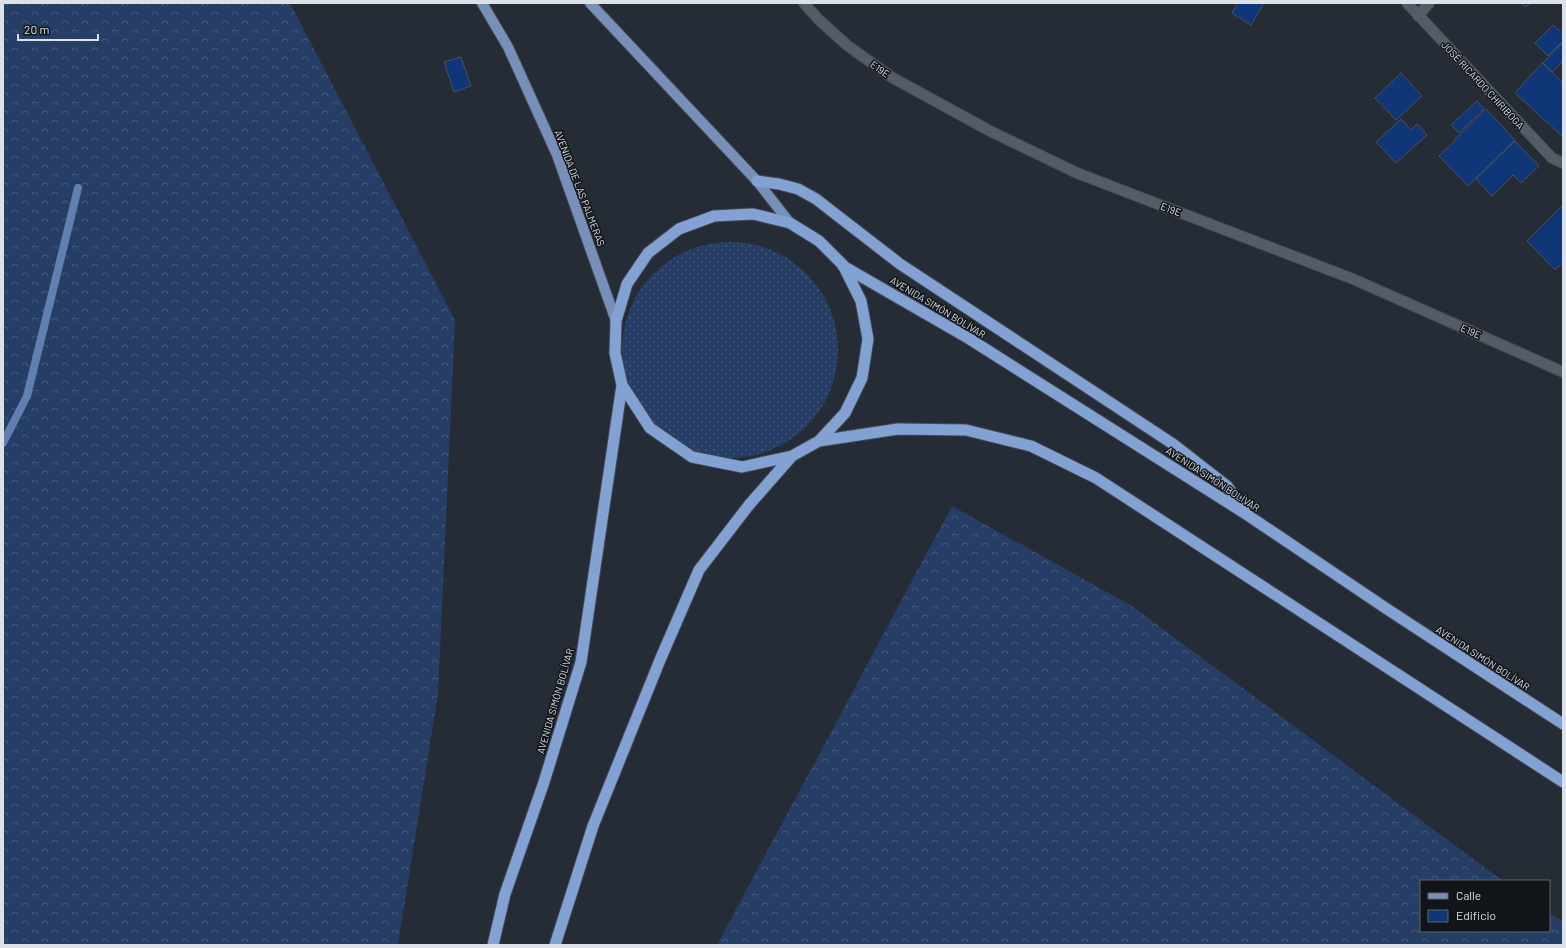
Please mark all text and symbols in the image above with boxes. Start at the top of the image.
scale bar [18,16,98,42]
text: 20 m [24,22,50,36]
street label: JOSÉ RICARDO CHIRIBOGA [1439,39,1527,131]
street label: E19E [868,58,892,80]
street label: AVENIDA DE LAS PALMERAS [552,128,608,248]
street label: E19E [1159,200,1183,218]
street label: AVENIDA SIMÓN BOLÍVAR [888,274,988,340]
street label: E19E [1459,321,1483,341]
street label: AVENIDA SIMÓN BOLÍVAR [1164,444,1262,514]
street label: AVENIDA SIMÓN BOLÍVAR [1434,623,1532,693]
street label: AVENIDA SIMÓN BOLÍVAR [534,647,576,755]
legend [1420,880,1550,932]
text: Calle [1456,888,1481,902]
text: Edificio [1456,908,1496,922]

